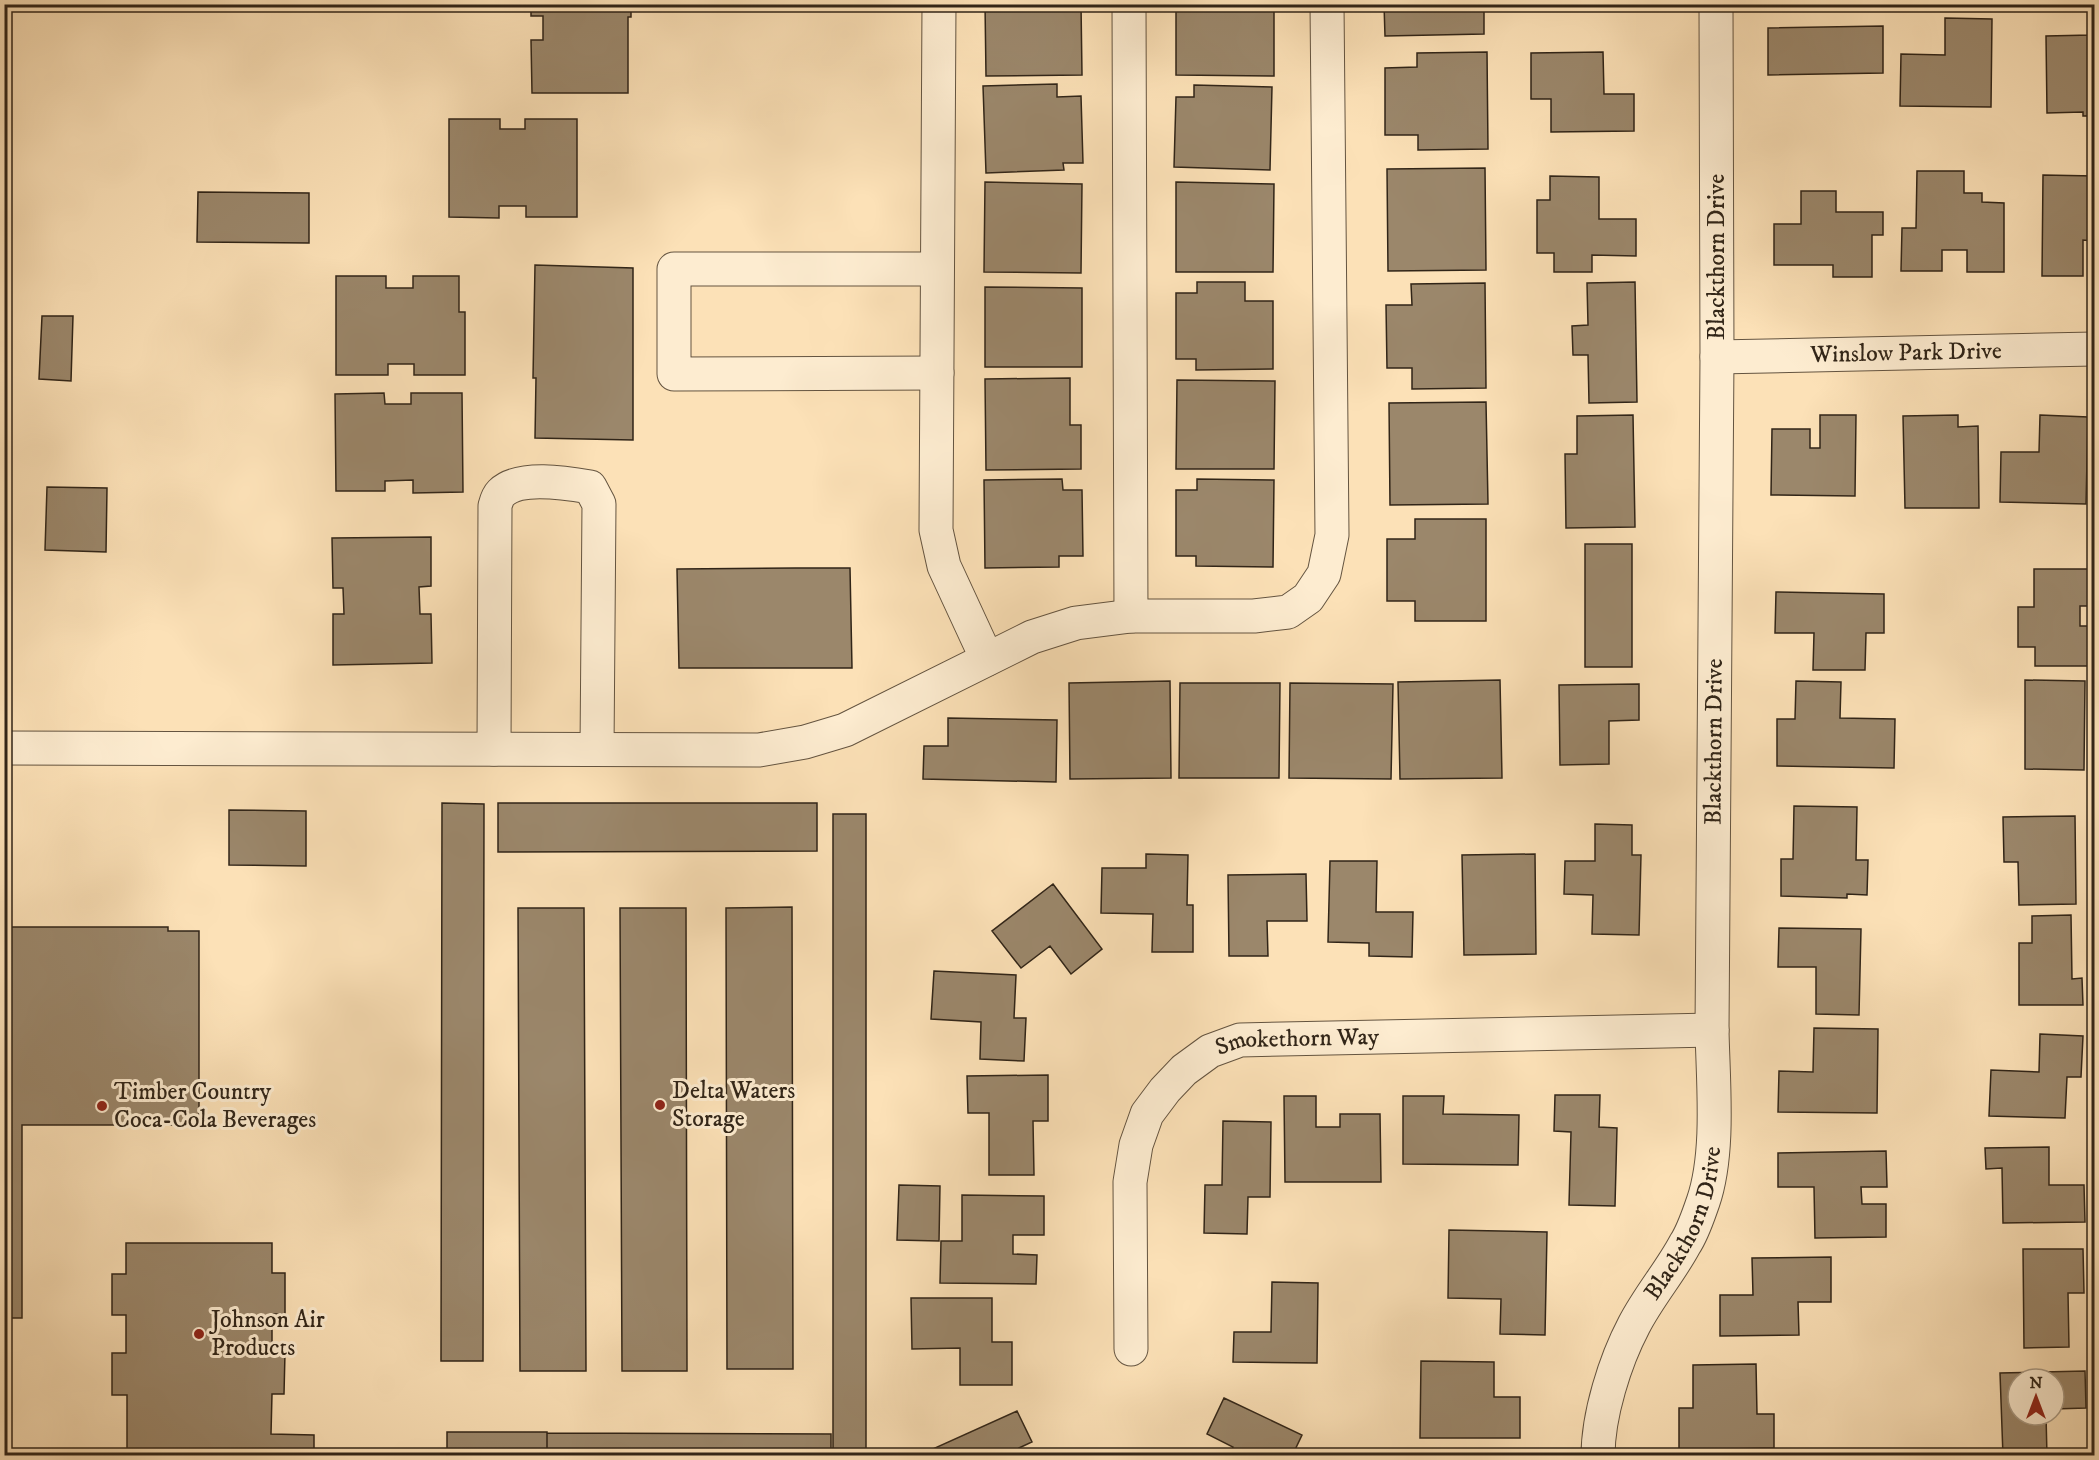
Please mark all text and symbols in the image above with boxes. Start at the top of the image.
street label: Blackthorn Drive [1702,174,1732,340]
street label: Winslow Park Drive [1809,336,2002,370]
street label: Blackthorn Drive [1699,658,1730,825]
street label: Smokethorn Way [1211,1022,1380,1063]
place label: Delta Waters Storage [672,1076,795,1134]
place label: Timber Country Coca-Cola Beverages [114,1077,316,1135]
marker: Delta Waters Storage [653,1098,667,1112]
marker: Timber Country Coca-Cola Beverages [95,1099,109,1113]
street label: Blackthorn Drive [1638,1145,1728,1306]
place label: Johnson Air Products [209,1305,325,1363]
marker: Johnson Air Products [192,1327,206,1341]
north arrow [2006,1367,2066,1427]
text: N [2029,1373,2043,1393]

